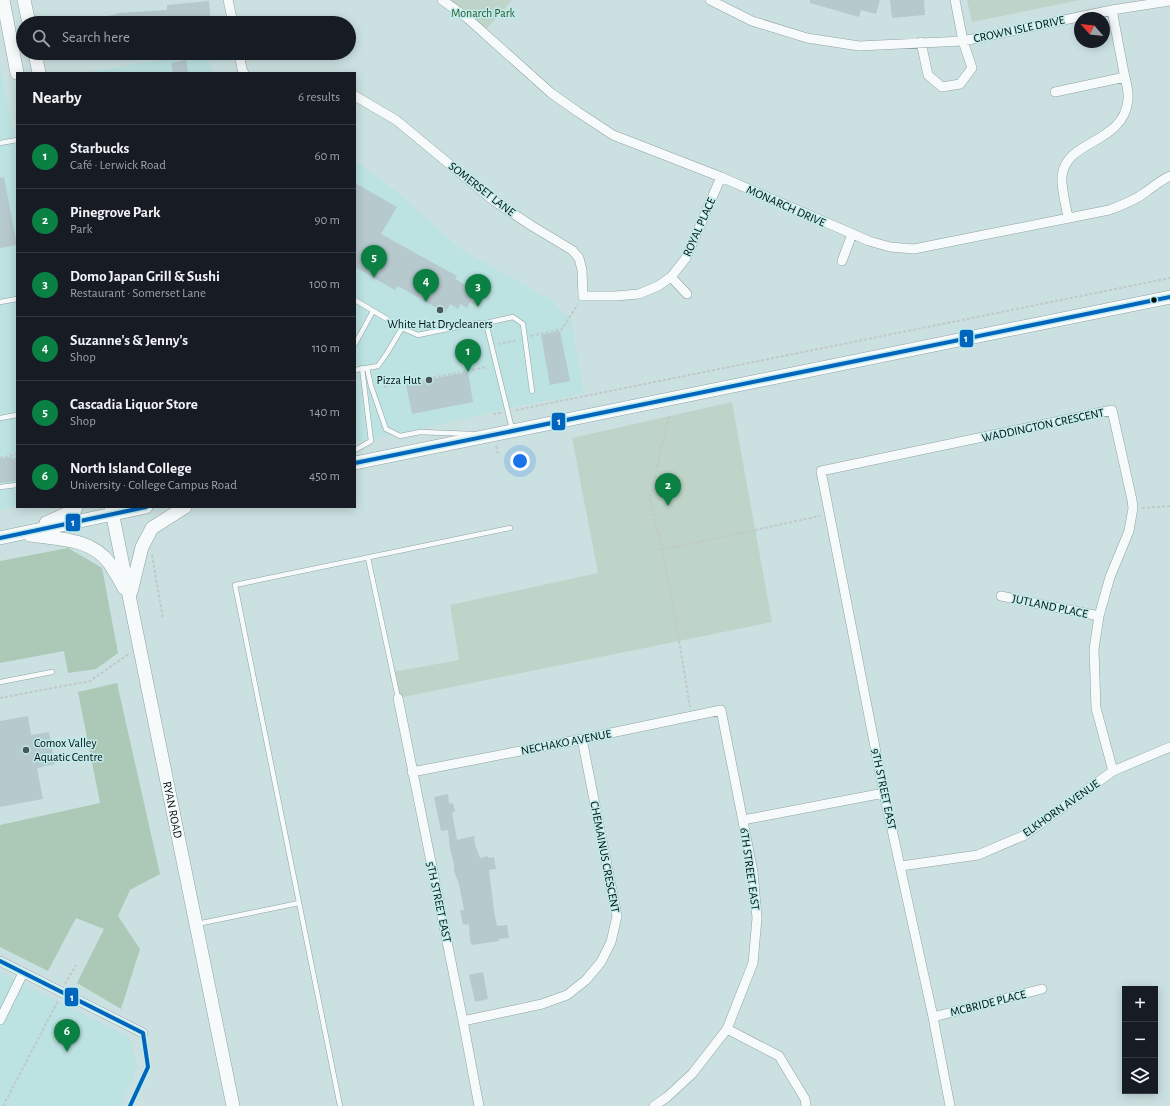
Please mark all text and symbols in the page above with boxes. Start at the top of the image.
park label: Monarch Park [451,7,516,19]
north arrow [1074,12,1110,48]
street label: CROWN ISLE DRIVE [972,13,1066,45]
search box [16,16,356,60]
icon: search [30,27,52,49]
text: Search here [62,30,130,45]
text: Nearby [32,89,82,106]
text: 6 results [298,91,340,104]
text: Starbucks [70,141,129,156]
text: 1 [43,150,47,163]
text: 60 m [314,150,340,163]
text: Café · Lerwick Road [70,159,166,172]
street label: SOMERSET LANE [447,160,518,219]
street label: MONARCH DRIVE [745,183,828,229]
street label: ROYAL PLACE [681,195,717,258]
text: Pinegrove Park [70,205,160,220]
text: 2 [42,214,48,227]
text: 90 m [314,214,340,227]
text: Park [70,223,92,236]
pin: 5 [361,245,387,278]
text: Domo Japan Grill & Sushi [70,269,220,284]
pin: 4 [413,269,439,302]
pin: 3 [465,274,491,307]
text: 3 [42,278,48,291]
text: 100 m [309,278,340,291]
text: Restaurant · Somerset Lane [70,287,206,300]
unlabelled marker [1149,295,1159,305]
marker: White Hat Drycleaners [435,305,445,315]
place label: White Hat Drycleaners [387,318,493,331]
line badge: 1 [959,329,974,348]
text: Suzanne's & Jenny's [70,333,188,348]
text: 1 [964,333,968,344]
pin: 1 [455,339,481,372]
text: 4 [42,342,48,355]
text: 110 m [312,342,340,355]
text: Shop [70,351,96,364]
place label: Pizza Hut [376,374,421,386]
marker: Pizza Hut [424,375,434,385]
text: Cascadia Liquor Store [70,397,198,412]
text: 5 [42,406,48,419]
text: 140 m [310,406,340,419]
street label: WADDINGTON CRESCENT [981,406,1105,444]
line badge: 1 [551,412,566,431]
text: Shop [70,415,96,428]
text: 1 [557,416,561,427]
your location [510,451,530,471]
text: North Island College [70,461,192,476]
text: 6 [42,470,48,483]
text: 450 m [309,470,340,483]
pin: 2 [655,473,681,506]
text: University · College Campus Road [70,479,237,492]
line badge: 1 [65,513,81,532]
text: 1 [71,517,75,528]
street label: JUTLAND PLACE [1011,592,1089,620]
street label: NECHAKO AVENUE [520,727,612,757]
place label: Comox Valley Aquatic Centre [34,737,103,763]
marker: Comox Valley Aquatic Centre [21,745,31,755]
street label: 9TH STREET EAST [869,747,899,831]
street label: ELKHORN AVENUE [1020,777,1102,839]
street label: RYAN ROAD [161,780,184,840]
street label: CHEMAINUS CRESCENT [588,800,622,914]
street label: 6TH STREET EAST [738,827,762,911]
street label: 5TH STREET EAST [425,860,453,944]
map controls [1122,986,1158,1094]
button: + [1122,986,1158,1022]
line badge: 1 [64,987,79,1007]
street label: MCBRIDE PLACE [949,988,1027,1018]
text: 1 [70,992,74,1003]
pin: 6 [54,1019,80,1052]
button: − [1122,1022,1158,1058]
button: layers [1122,1058,1158,1094]

